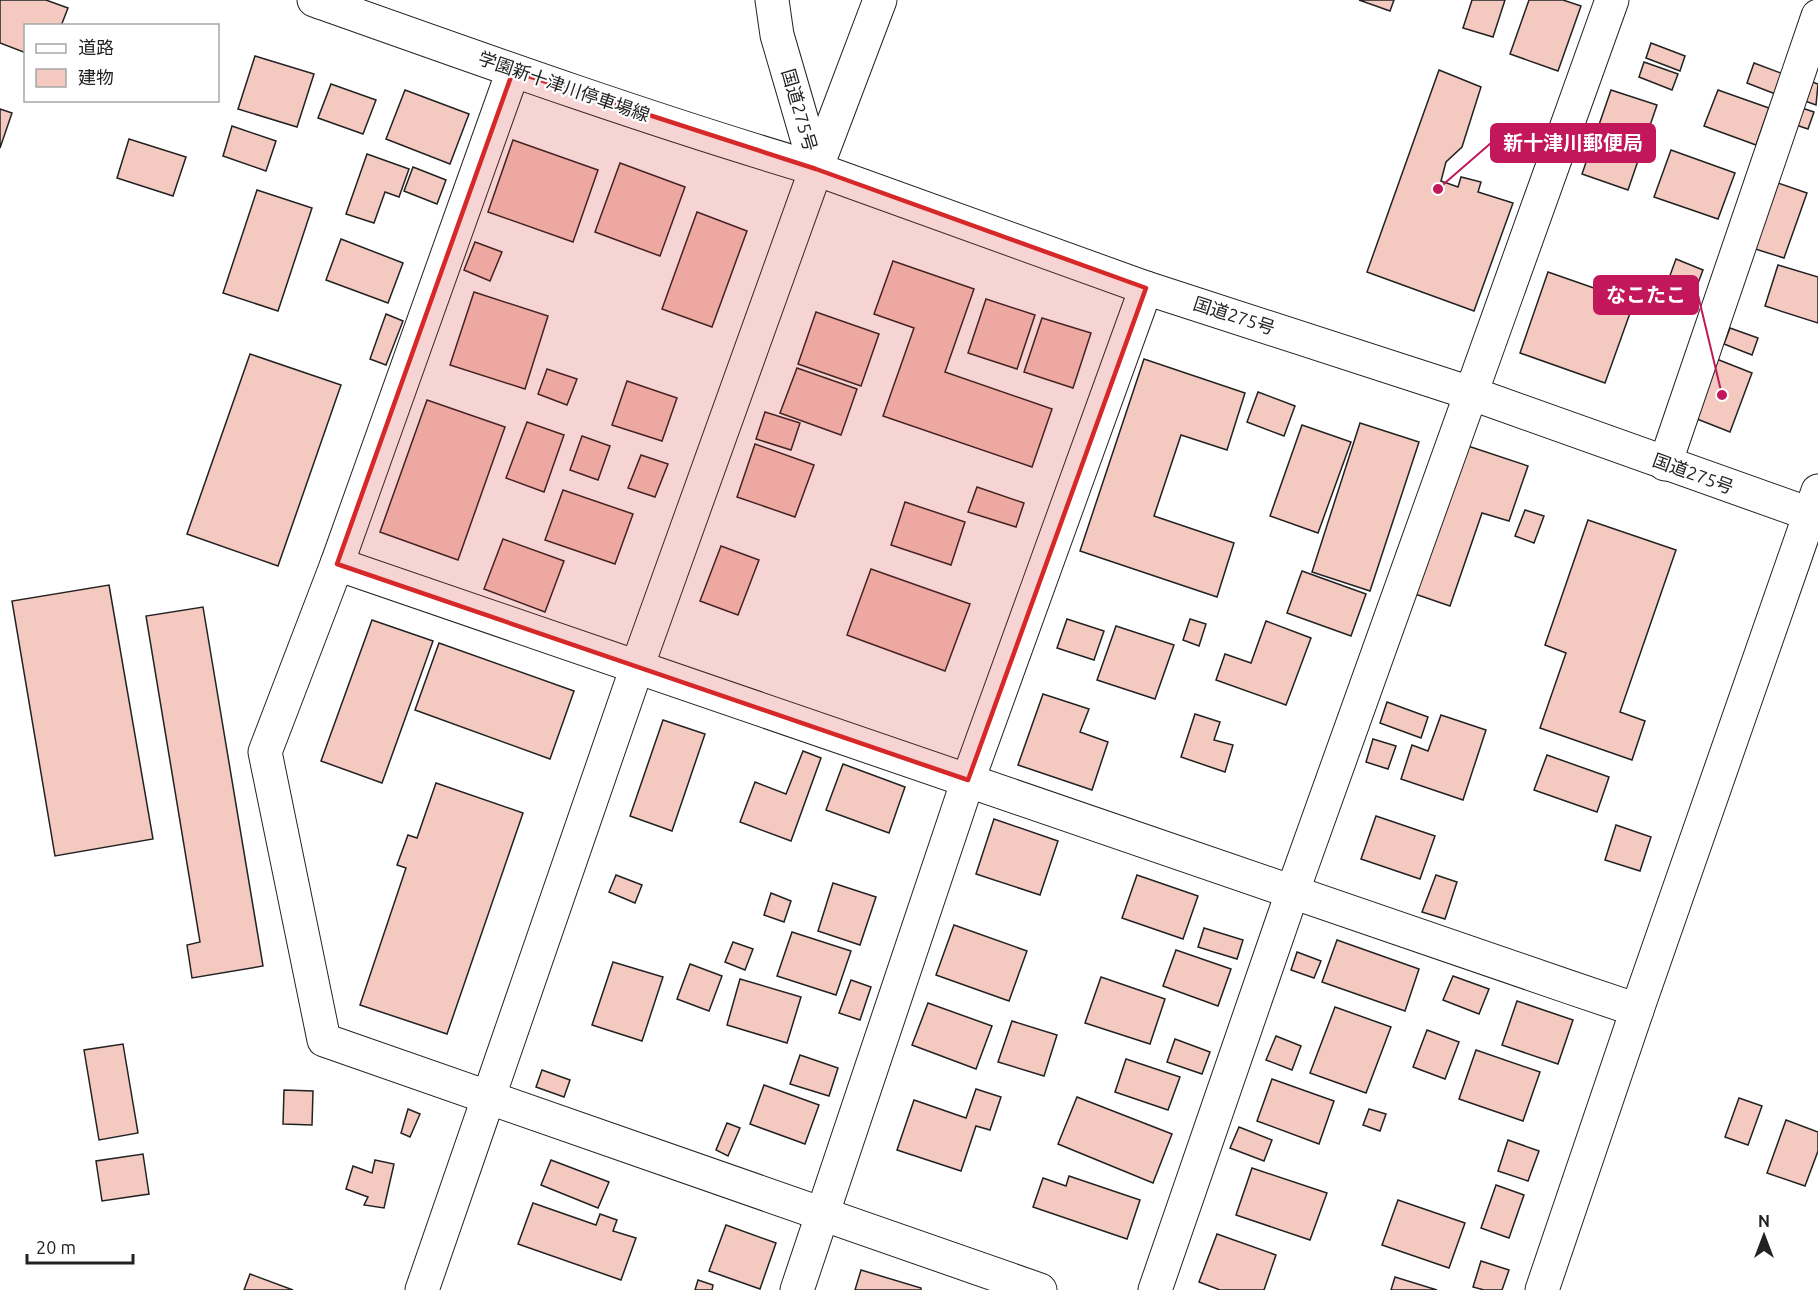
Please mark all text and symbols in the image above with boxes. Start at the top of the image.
legend [24,24,219,102]
text: 道路 [78,37,114,57]
street label: 学園新十津川停車場線 [476,47,653,125]
street label: 国道275号 [779,66,821,153]
text: 建物 [78,67,114,87]
callout: 新十津川郵便局 [1491,124,1655,162]
text: 新十津川郵便局 [1503,131,1643,154]
callout: なこたこ [1594,276,1698,314]
text: なこたこ [1606,283,1686,306]
street label: 国道275号 [1191,292,1278,338]
street label: 国道275号 [1650,449,1736,497]
north arrow [1734,1206,1794,1266]
text: N [1758,1212,1770,1230]
scale bar [27,1227,134,1265]
text: 20 m [36,1237,76,1257]

